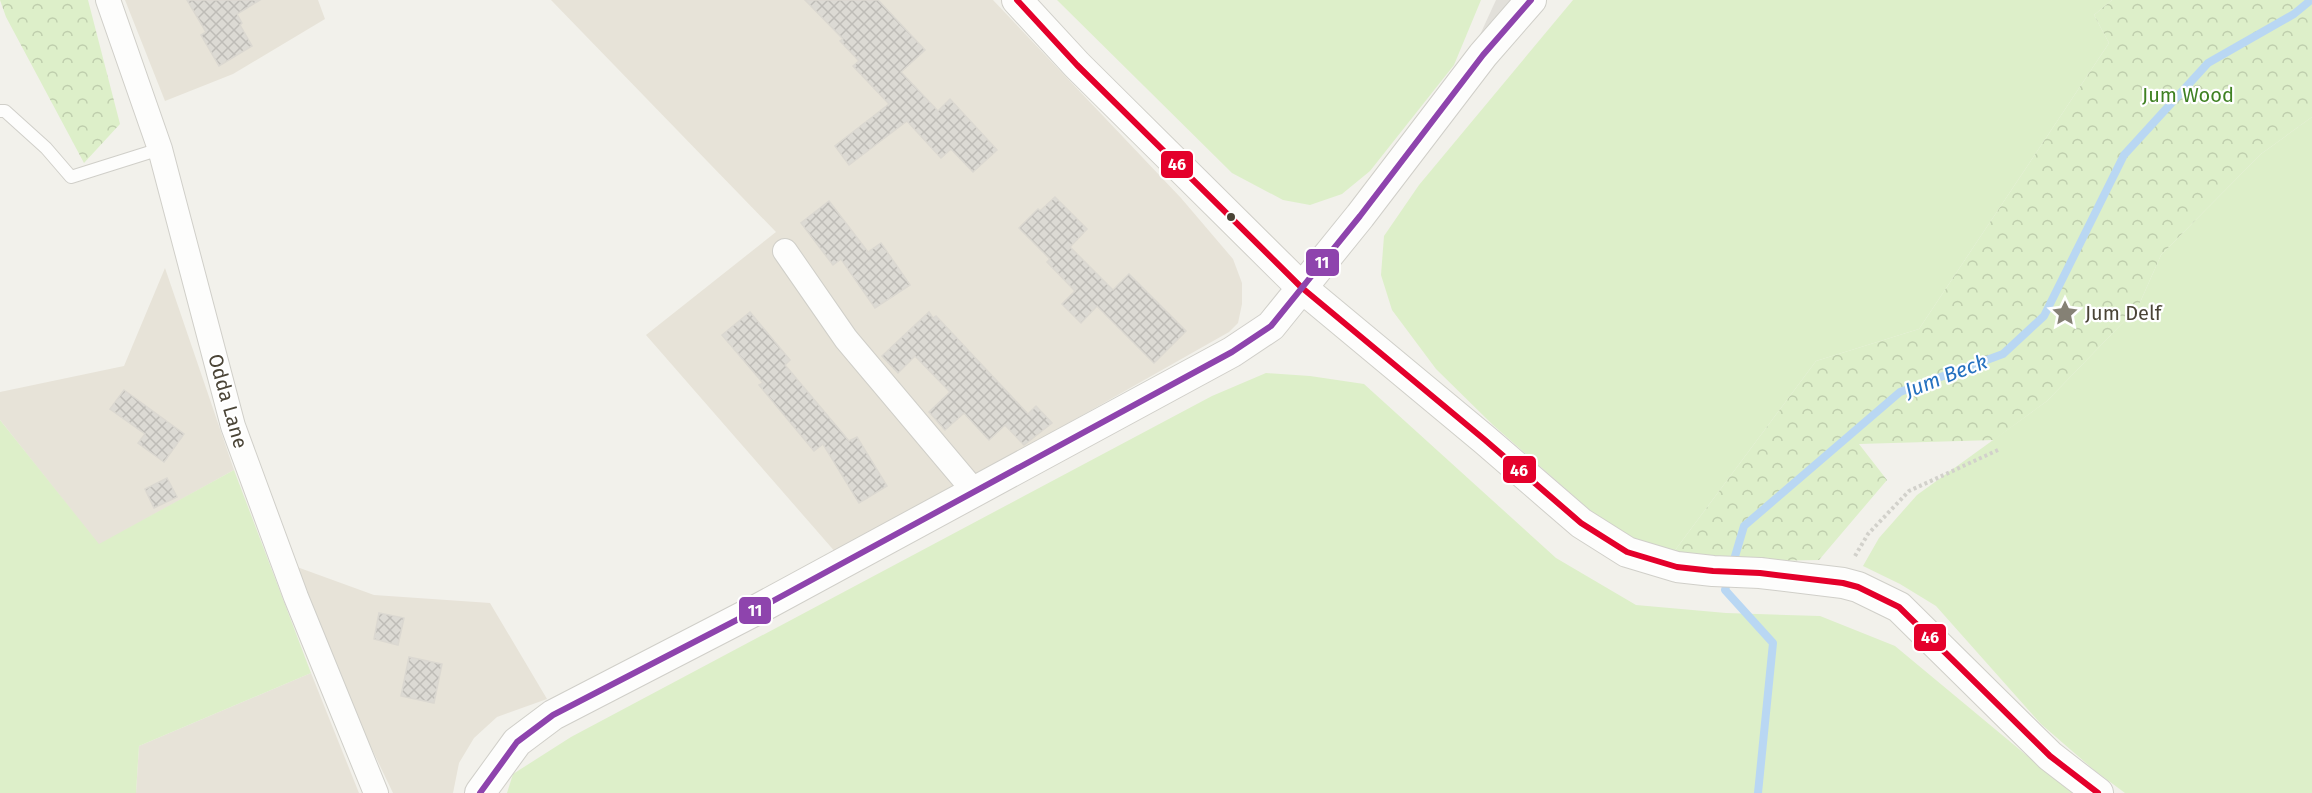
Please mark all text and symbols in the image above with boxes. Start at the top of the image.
park label: Jum Wood [2142,83,2234,107]
line badge: 46 [1160,150,1194,179]
text: 46 [1168,155,1186,174]
unlabelled marker [1225,211,1237,223]
line badge: 11 [1305,248,1340,277]
text: 11 [1315,253,1329,272]
place icon: Jum Delf [2050,298,2080,328]
place label: Jum Delf [2085,301,2163,325]
water label: Jum Beck [1900,348,1991,404]
street label: Odda Lane [203,351,253,451]
line badge: 46 [1502,455,1537,484]
text: 46 [1510,461,1528,480]
line badge: 11 [738,596,772,625]
text: 11 [748,601,762,620]
line badge: 46 [1913,623,1947,652]
text: 46 [1921,628,1939,647]

